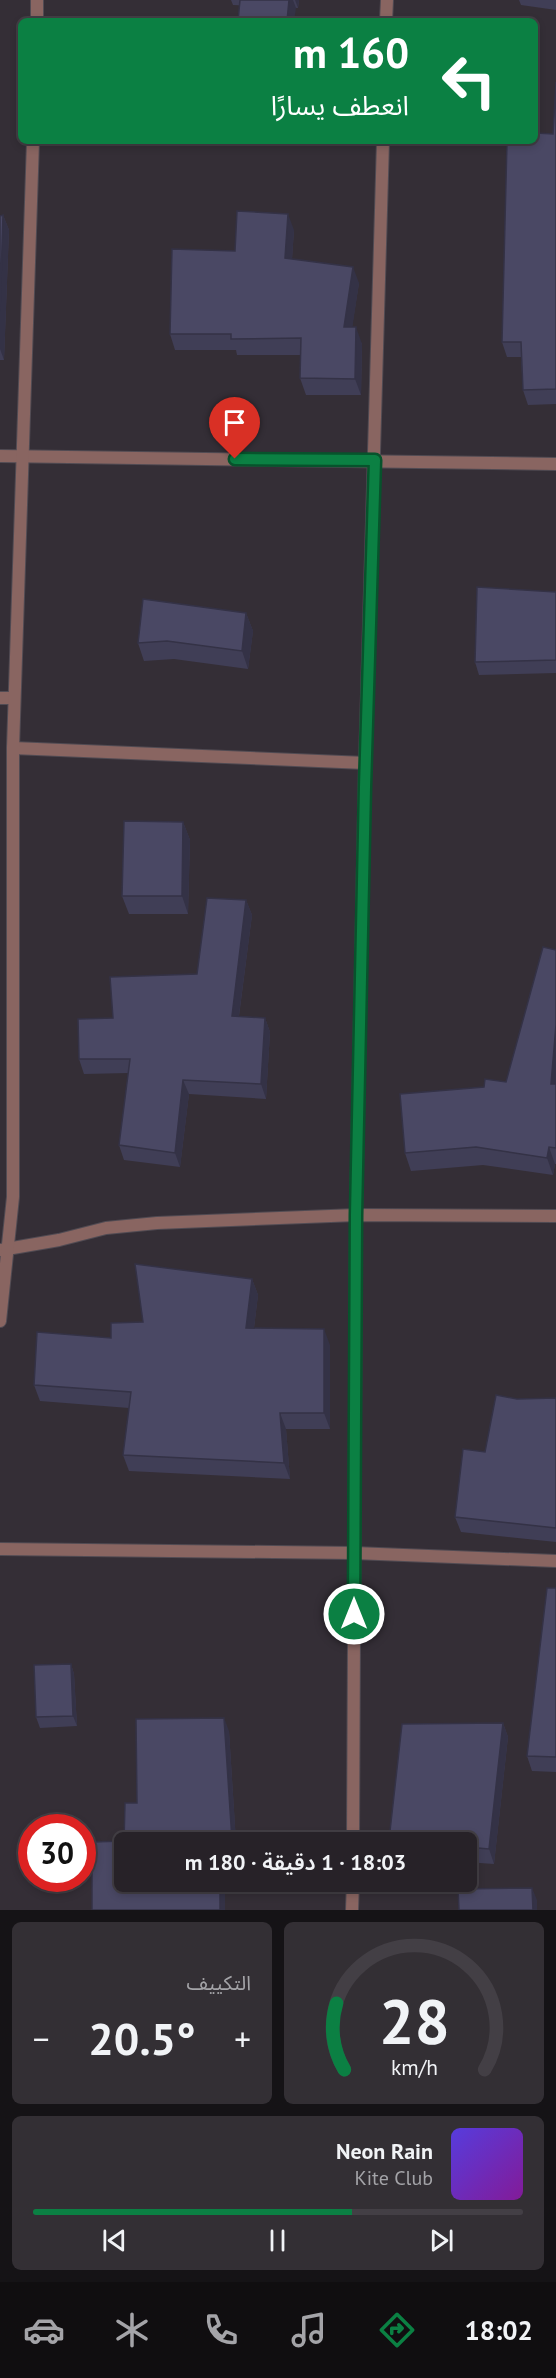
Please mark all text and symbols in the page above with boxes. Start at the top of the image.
text: 160 m [293,25,409,80]
icon: left [430,42,508,120]
text: انعطف يسارًا [271,88,409,122]
pin [209,397,260,459]
icon: arrive [218,406,251,439]
position arrow [322,1582,386,1646]
speed limit sign: 30 [18,1814,96,1892]
text: 18:03 · 1 دقيقة · 180 m [185,1848,406,1876]
text: التكييف [187,1970,251,1996]
text: 28 [379,1980,449,2061]
text: 20.5° [88,2009,196,2067]
text: − [33,2017,50,2060]
text: + [234,2017,251,2060]
text: km/h [390,2053,437,2081]
text: Neon Rain [336,2137,433,2165]
text: Kite Club [355,2165,433,2191]
icon: previous [98,2224,131,2257]
icon: pause [261,2224,294,2257]
icon: next [425,2224,458,2257]
icon: car [23,2309,65,2351]
icon: climate [111,2309,153,2351]
icon: phone [200,2309,242,2351]
icon: music [288,2309,330,2351]
icon: directions [376,2309,418,2351]
text: 18:02 [464,2313,533,2347]

